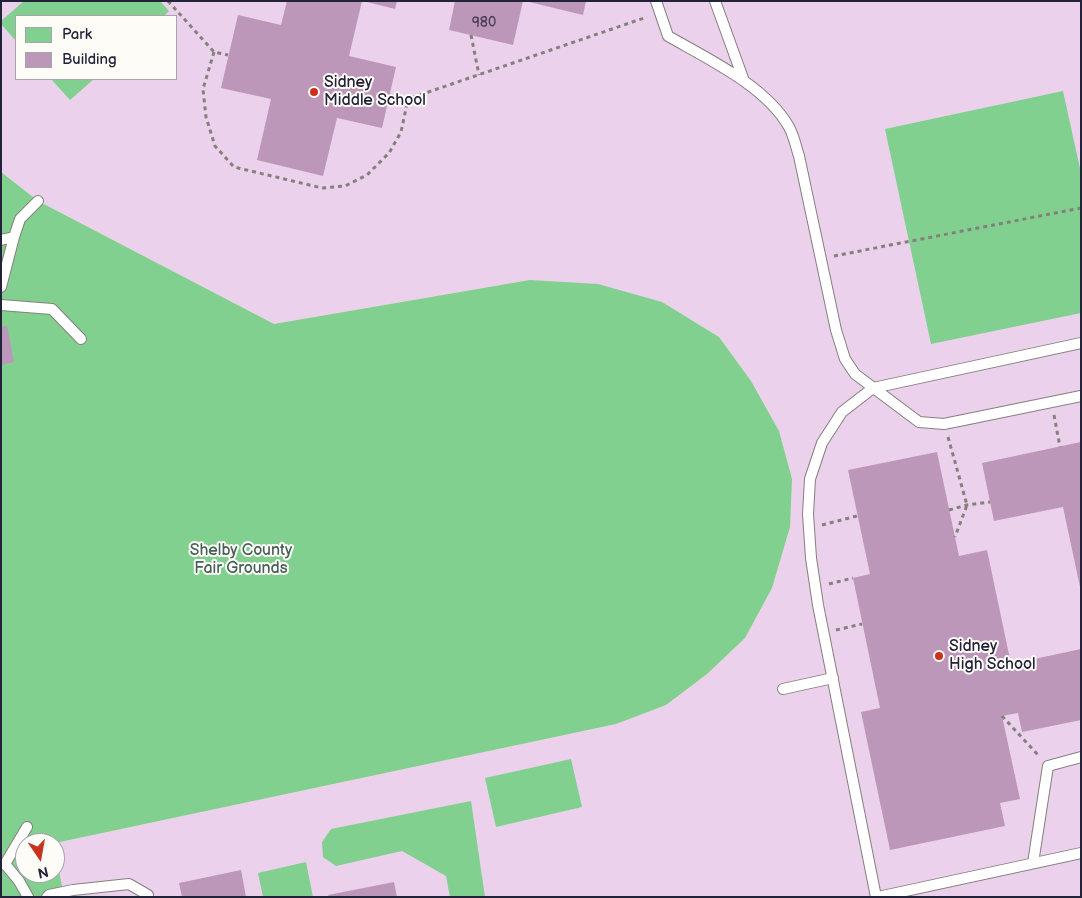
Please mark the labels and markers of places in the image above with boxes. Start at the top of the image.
place label: Sidney Middle School [324,73,426,111]
marker: Sidney Middle School [308,86,320,98]
place label: Sidney High School [949,637,1036,675]
marker: Sidney High School [933,650,945,662]

